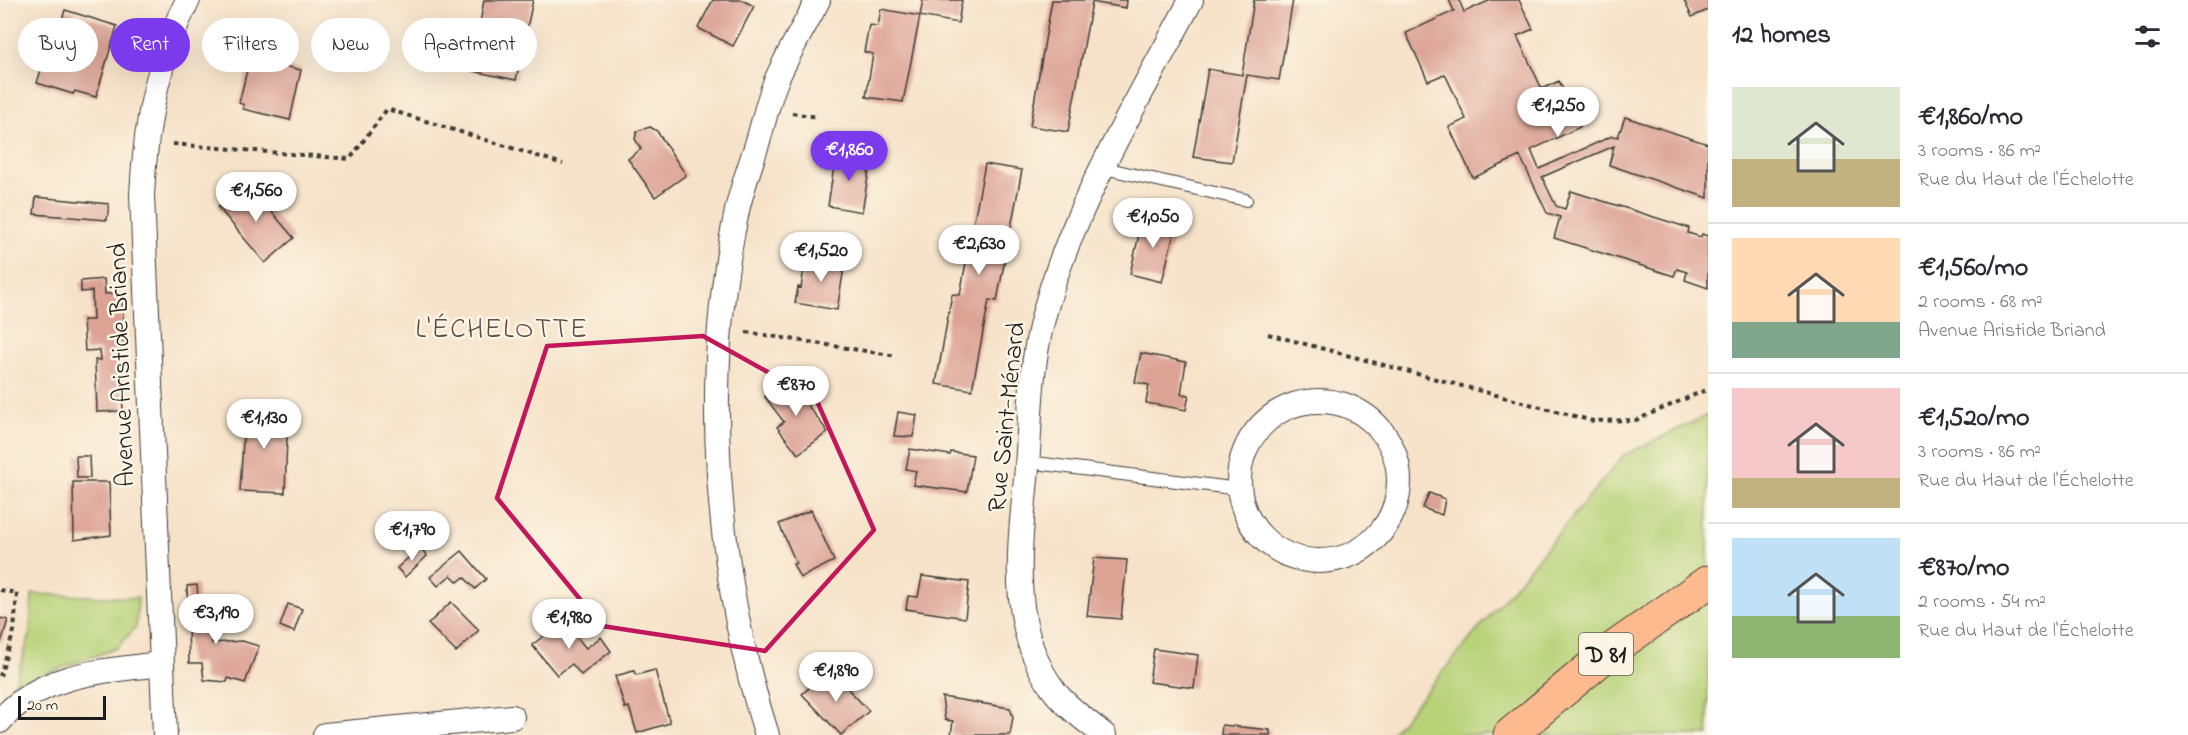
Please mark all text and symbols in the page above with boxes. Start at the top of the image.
text: 12 homes [1732,17,1831,55]
chip: Buy [18,18,98,72]
chip: Rent [110,18,190,72]
chip: Filters [202,18,299,72]
chip: New [311,18,390,72]
chip: Apartment [402,18,537,72]
icon: filters [2131,20,2164,53]
pin: €1,250 [1509,87,1607,138]
text: €1,250 [1531,92,1585,121]
text: €1,860/mo [1918,99,2023,137]
icon: home [1780,111,1852,183]
pin: €1,860 [800,131,898,182]
text: €1,860 [825,136,873,165]
text: 3 rooms · 86 m² [1918,137,2041,166]
text: Rue du Haut de l'Échelotte [1918,166,2134,195]
pin: €1,560 [207,172,305,223]
text: €1,560 [230,177,282,206]
pin: €1,050 [1104,198,1202,249]
text: €1,050 [1127,203,1179,232]
pin: €2,630 [930,225,1028,276]
text: €2,630 [952,230,1006,259]
pin: €1,520 [772,232,870,283]
text: €1,520 [794,237,848,266]
street label: Avenue Aristide Briand [100,242,146,488]
text: €1,560/mo [1918,250,2028,288]
icon: home [1780,262,1852,334]
text: 2 rooms · 68 m² [1918,288,2043,317]
district label: L'ÉCHELOTTE [415,310,589,351]
text: Avenue Aristide Briand [1918,317,2106,346]
street label: Rue Saint-Ménard [979,320,1037,514]
pin: €870 [760,366,832,417]
text: €870 [777,371,815,400]
pin: €1,130 [215,399,313,450]
text: €1,520/mo [1918,400,2030,438]
text: €1,130 [241,404,288,433]
icon: home [1780,412,1852,484]
text: 3 rooms · 86 m² [1918,438,2041,467]
text: Rue du Haut de l'Échelotte [1918,467,2134,496]
pin: €1,790 [363,511,461,562]
text: €1,790 [389,516,435,545]
text: €870/mo [1918,550,2010,588]
icon: home [1780,562,1852,634]
text: 2 rooms · 54 m² [1918,588,2046,617]
pin: €3,190 [167,594,265,645]
text: €3,190 [193,599,239,628]
pin: €1,980 [520,599,618,650]
text: €1,980 [546,604,592,633]
text: Rue du Haut de l'Échelotte [1918,617,2134,646]
road number: D 81 [1579,633,1633,675]
pin: €1,890 [787,652,885,703]
text: €1,890 [813,657,859,686]
scale bar [18,693,106,720]
text: 20 m [27,694,58,718]

